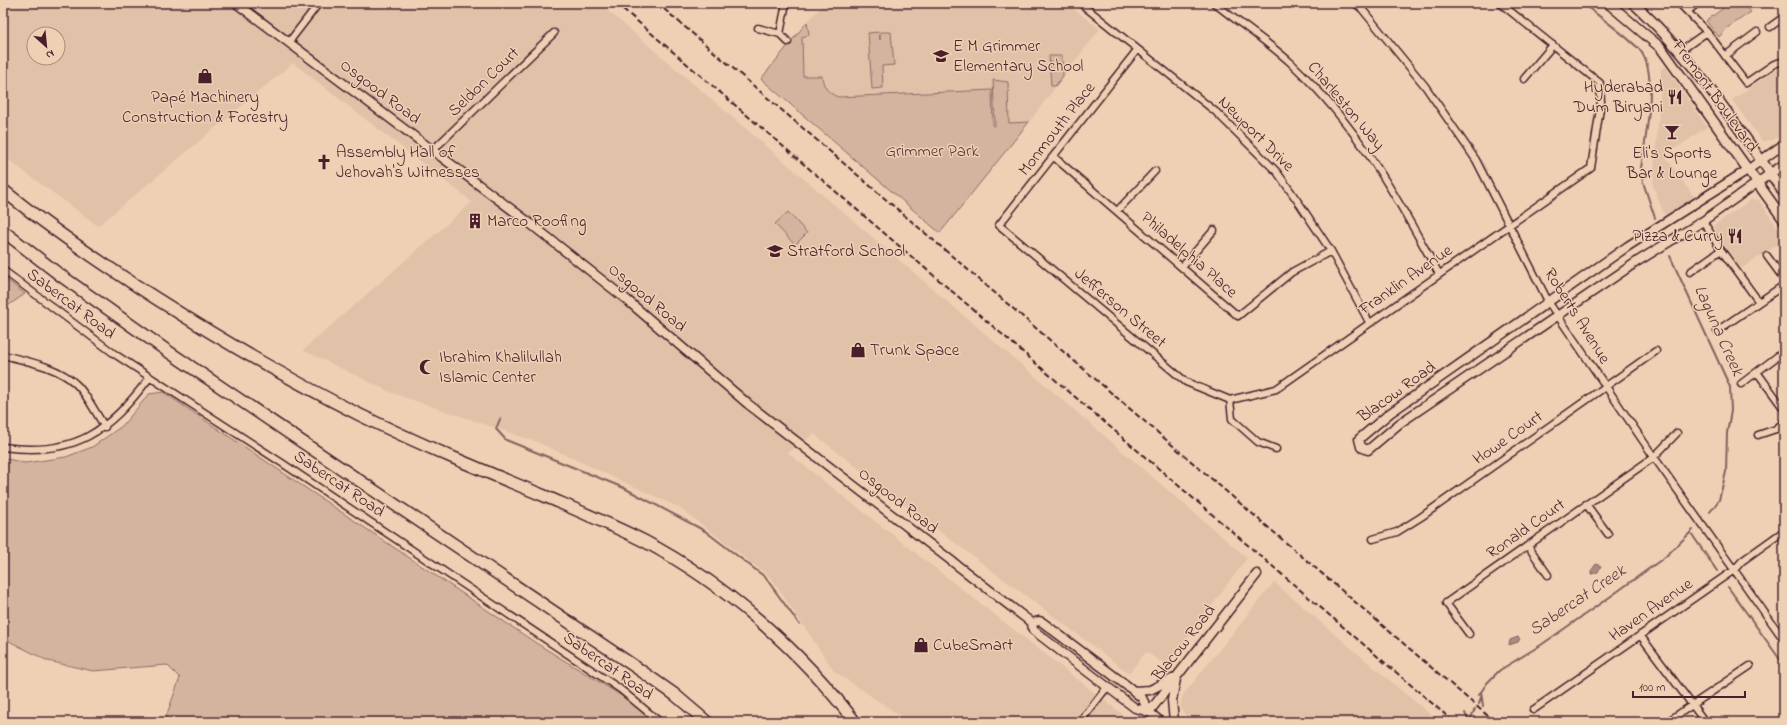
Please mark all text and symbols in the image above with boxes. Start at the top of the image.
north arrow [26,26,66,66]
place label: E M Grimmer Elementary School [953,34,1084,80]
street label: Fremont Boulevard [1665,34,1765,158]
street label: Seldon Court [442,41,526,123]
text: N [43,45,57,63]
school or university icon: E M Grimmer Elementary School [932,47,950,65]
street label: Osgood Road [333,53,426,133]
street label: Charleston Way [1300,56,1391,157]
shop icon: Papé Machinery Construction & Forestry [196,67,214,85]
place label: Hyderabad Dum Biryani [1573,75,1663,121]
street label: Monmouth Place [1012,76,1102,181]
place label: Papé Machinery Construction & Forestry [122,85,288,131]
restaurant icon: Hyderabad Dum Biryani [1666,88,1684,106]
street label: Newport Drive [1212,90,1300,178]
bar icon: Eli's Sports Bar & Lounge [1663,123,1681,141]
park label: Grimmer Park [885,139,979,164]
place label: Assembly Hall of Jehovah's Witnesses [336,140,480,185]
place label: Eli's Sports Bar & Lounge [1626,141,1718,188]
church icon: Assembly Hall of Jehovah's Witnesses [315,153,333,171]
street label: Philadelphia Place [1135,206,1243,304]
place label: Marco Roofing [487,209,586,236]
building icon: Marco Roofing [466,212,484,230]
place label: Pizza & Curry [1632,224,1723,250]
restaurant icon: Pizza & Curry [1726,227,1744,245]
street label: Franklin Avenue [1353,238,1458,322]
place label: Stratford School [787,239,905,264]
school or university icon: Stratford School [766,242,784,260]
street label: Osgood Road [601,258,692,340]
street label: Sabercat Road [21,262,121,346]
street label: Jefferson Street [1068,262,1172,354]
street label: Roberts Avenue [1538,263,1617,369]
water label: Laguna Creek [1686,281,1750,382]
place label: Trunk Space [870,338,960,363]
shop icon: Trunk Space [849,341,867,359]
place label: Ibrahim Khalilullah Islamic Center [439,345,562,390]
street label: Blacow Road [1352,355,1442,430]
mosque icon: Ibrahim Khalilullah Islamic Center [418,358,436,376]
street label: Howe Court [1468,404,1548,471]
street label: Sabercat Road [288,444,390,524]
street label: Osgood Road [851,462,944,542]
street label: Ronald Court [1481,492,1571,565]
water label: Sabercat Creek [1524,558,1633,643]
street label: Haven Avenue [1604,572,1698,648]
street label: Blacow Road [1145,599,1222,687]
street label: Sabercat Road [558,625,659,707]
place label: CubeSmart [933,633,1013,658]
shop icon: CubeSmart [912,636,930,654]
scale bar [1633,673,1745,699]
text: 100 m [1639,679,1666,697]

